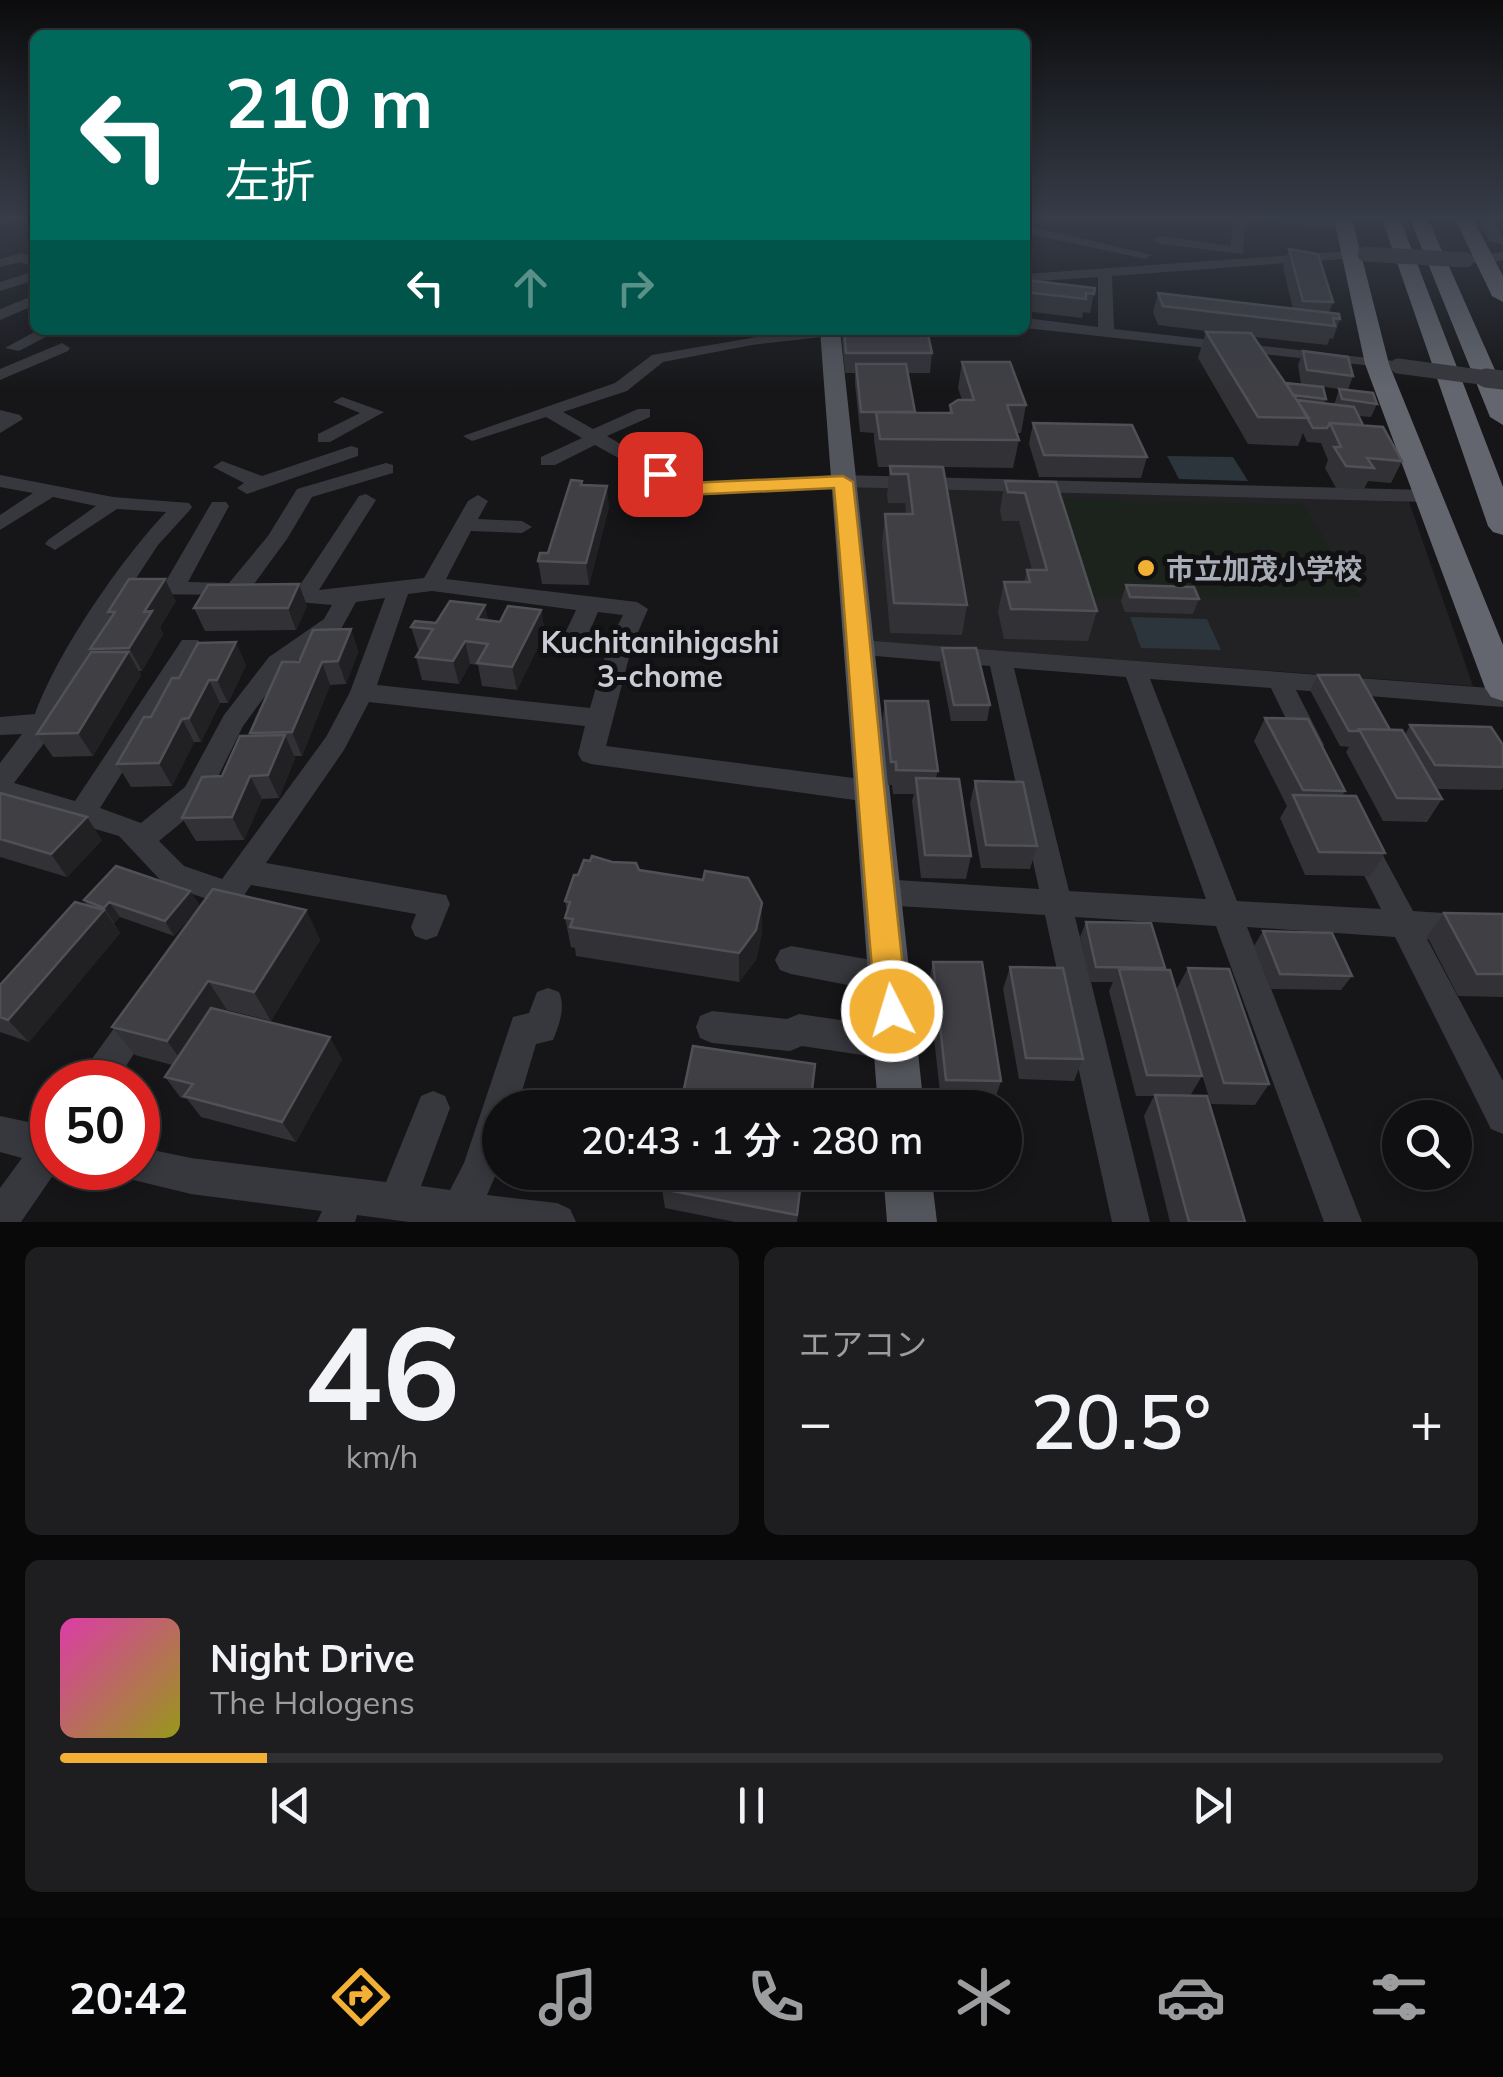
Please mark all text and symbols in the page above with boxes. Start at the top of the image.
text: 210 m [225,58,433,146]
icon: left [60,70,190,200]
text: 左折 [225,152,315,208]
icon: left [398,260,453,315]
icon: ahead [503,260,558,315]
icon: right [608,260,663,315]
pin [618,432,703,517]
icon: arrive [633,447,688,502]
place label: 市立加茂小学校 [1166,551,1362,586]
marker: 市立加茂小学校 [1135,557,1157,579]
district label: Kuchitanihigashi 3-chome [541,623,779,695]
position arrow [840,959,944,1063]
speed limit sign: 50 [30,1060,160,1190]
map controls [1382,1100,1472,1190]
button: search [1382,1100,1472,1190]
text: 20:43 · 1 分 · 280 m [581,1116,923,1164]
text: 46 [304,1289,460,1453]
text: エアコン [799,1324,927,1364]
text: 20.5° [1031,1374,1211,1468]
text: − [799,1387,832,1456]
text: + [1410,1387,1443,1456]
text: km/h [346,1436,418,1476]
text: Night Drive [210,1634,415,1682]
text: The Halogens [210,1682,415,1722]
icon: previous [263,1778,318,1833]
icon: pause [724,1778,779,1833]
icon: next [1185,1778,1240,1833]
icon: directions [326,1962,396,2032]
icon: music [533,1962,603,2032]
icon: phone [741,1962,811,2032]
icon: climate [949,1962,1019,2032]
icon: car [1156,1962,1226,2032]
icon: filters [1364,1962,1434,2032]
text: 20:42 [69,1969,188,2025]

